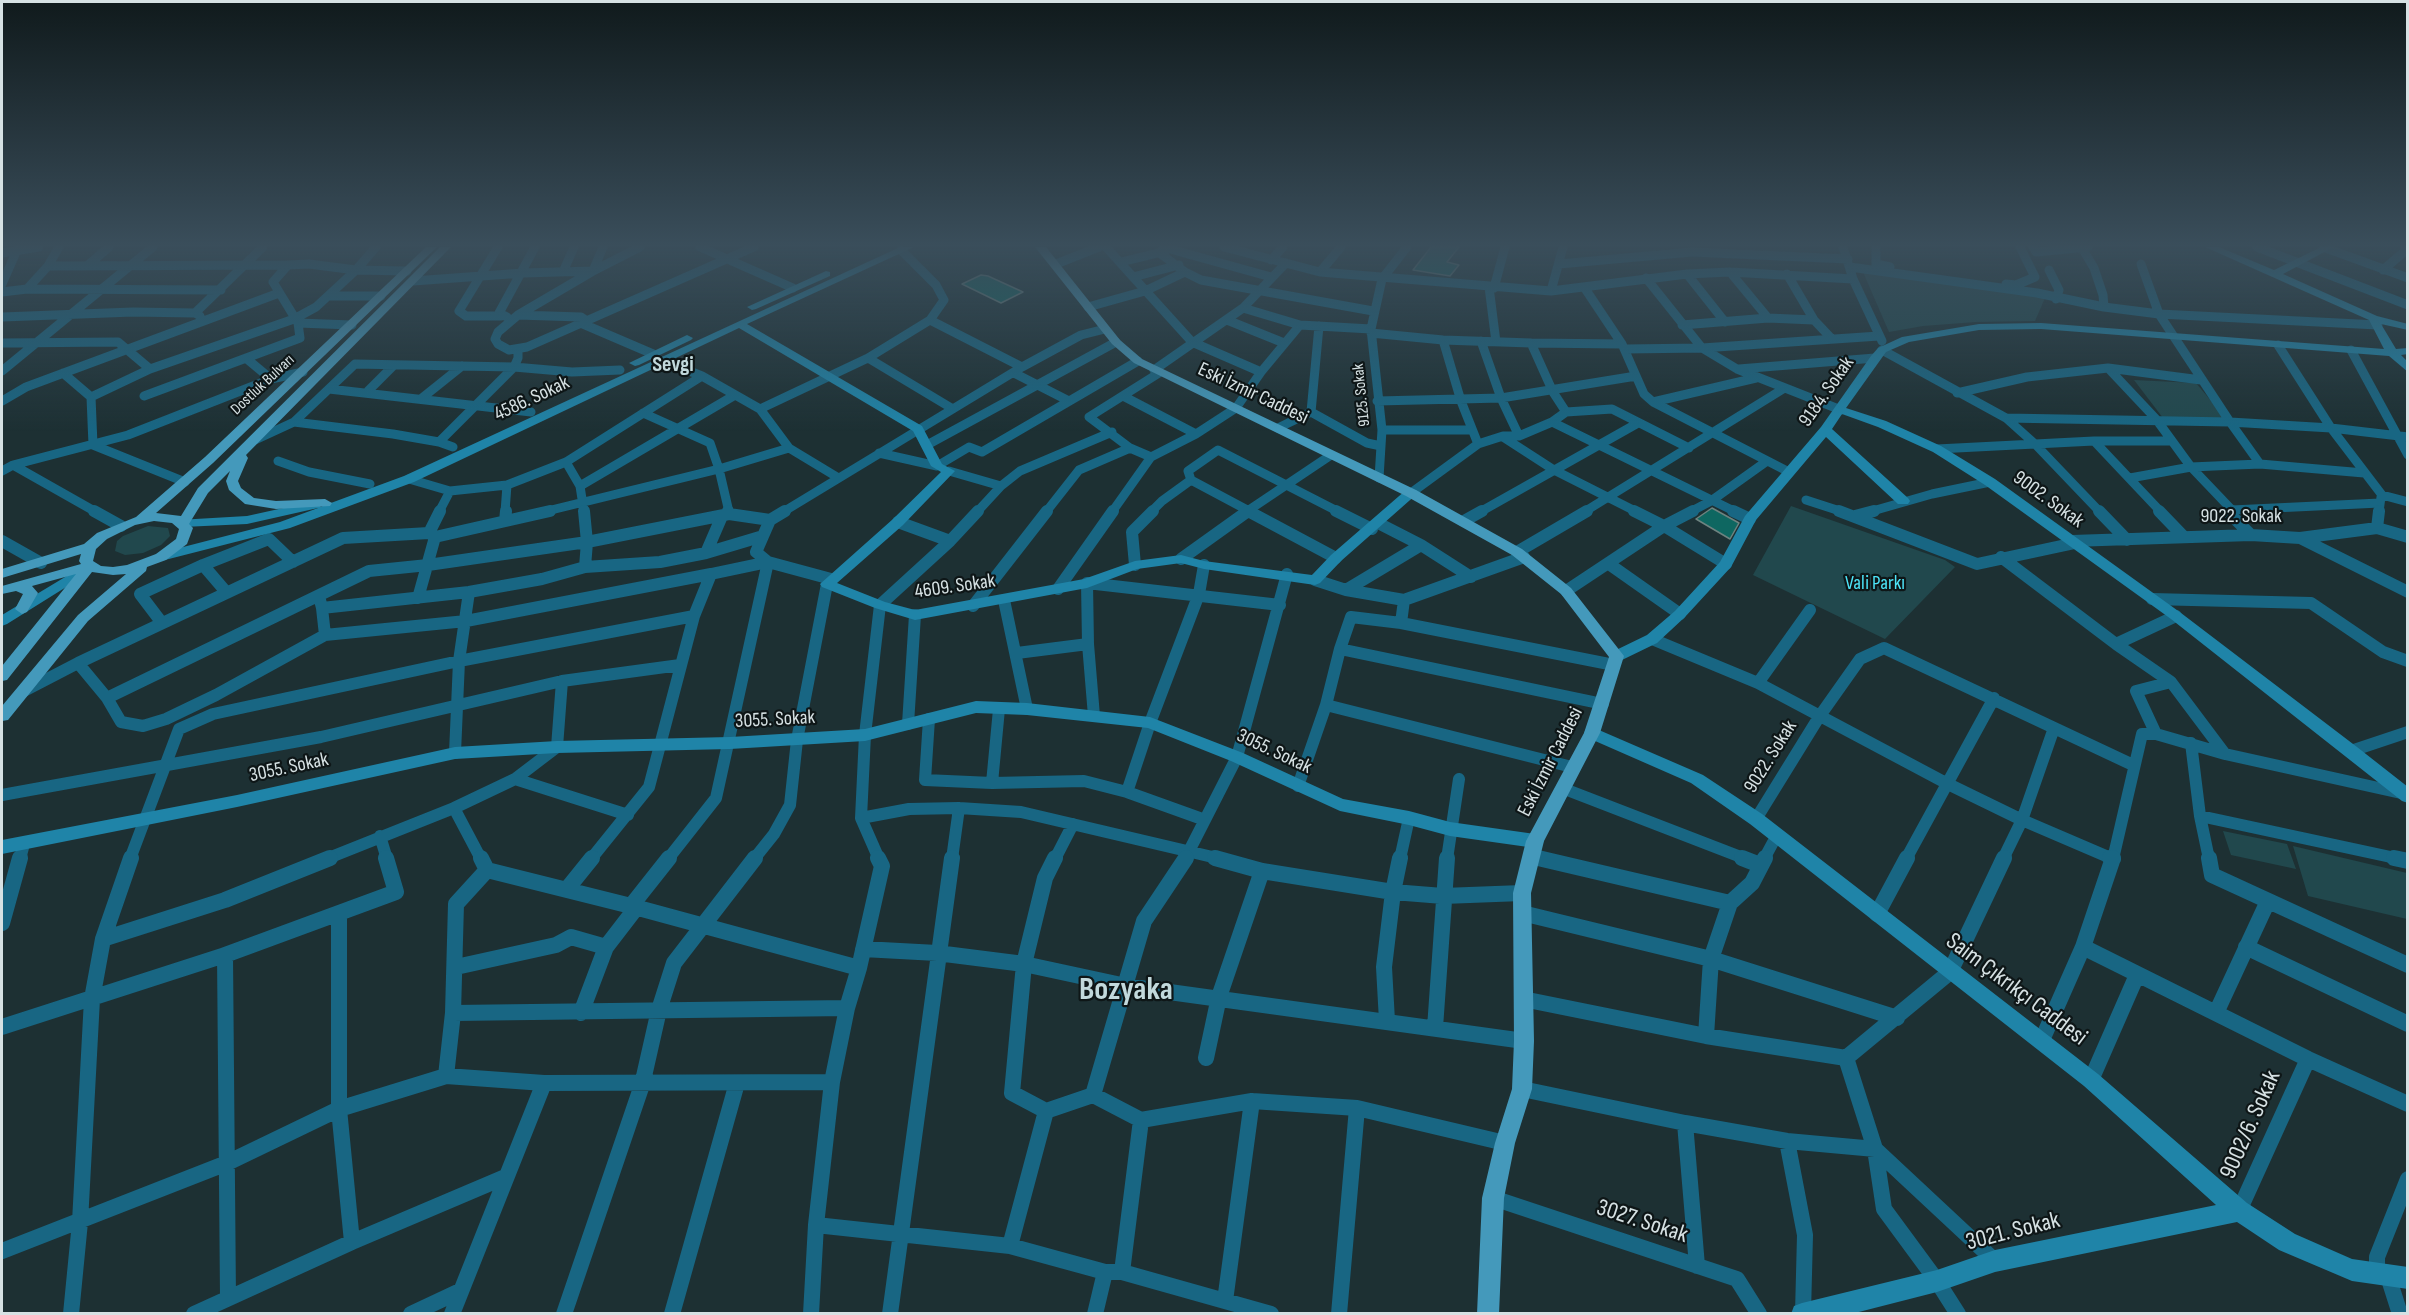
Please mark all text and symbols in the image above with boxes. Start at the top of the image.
street label: Dostluk Bulvarı [227,351,299,419]
district label: Sevgi [652,352,694,378]
street label: 9184. Sokak [1794,352,1860,432]
street label: Eski İzmir Caddesi [1194,358,1312,430]
street label: 9125. Sokak [1349,363,1375,427]
street label: 4586. Sokak [491,371,573,427]
street label: 9002. Sokak [2008,466,2088,534]
street label: 9022. Sokak [2200,505,2282,529]
street label: 4609. Sokak [913,569,997,605]
park label: Vali Parkı [1845,572,1905,596]
street label: Eski İzmir Caddesi [1513,703,1589,821]
street label: 3055. Sokak [734,706,816,734]
street label: 9022. Sokak [1739,716,1803,798]
street label: 3055. Sokak [1233,724,1315,780]
street label: 3055. Sokak [247,748,331,788]
street label: Saim Çıkrıkçı Caddesi [1940,928,2092,1052]
district label: Bozyaka [1079,972,1173,1010]
street label: 9002/6. Sokak [2214,1066,2288,1184]
street label: 3027. Sokak [1593,1194,1691,1250]
street label: 3021. Sokak [1963,1206,2063,1258]

